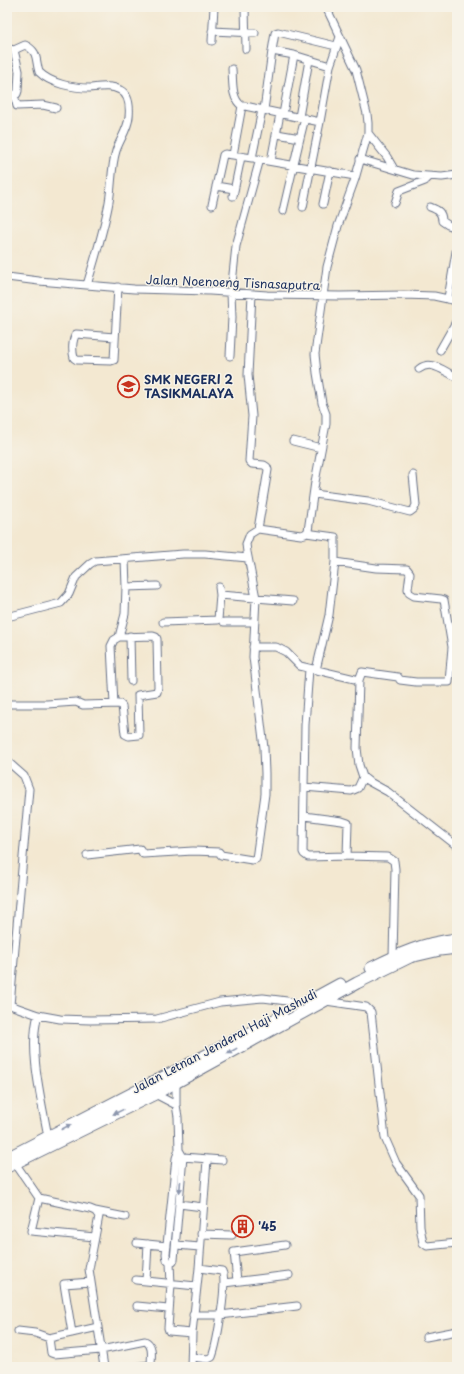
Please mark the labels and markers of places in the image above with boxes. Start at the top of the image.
place label: SMK NEGERI 2 TASIKMALAYA [144,370,234,402]
school or university icon: SMK NEGERI 2 TASIKMALAYA [115,373,141,399]
building icon: '45 [230,1213,256,1239]
place label: '45 [258,1217,277,1235]

